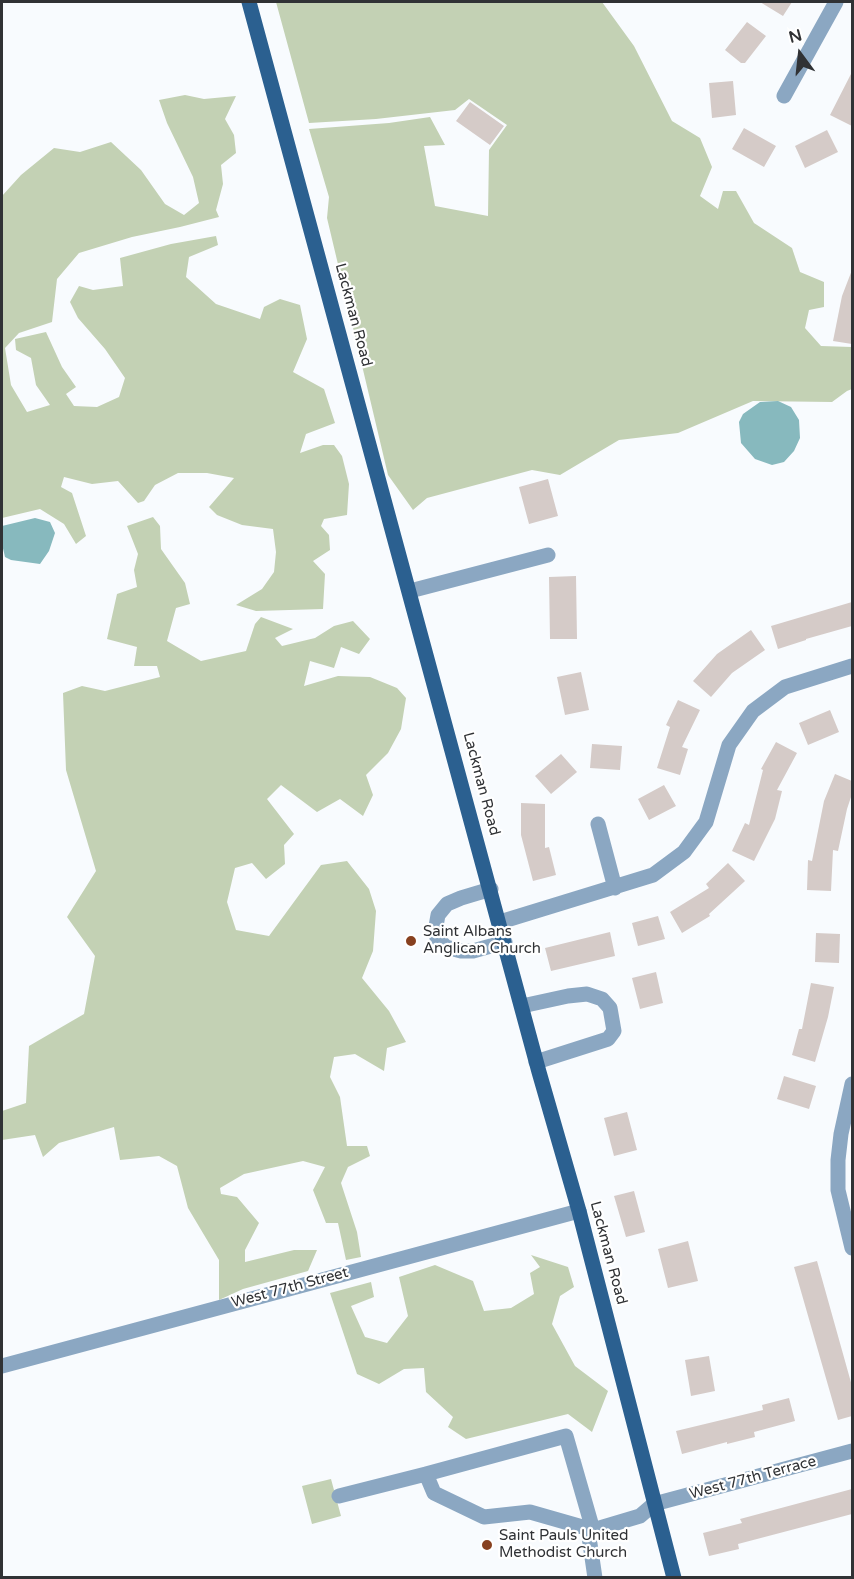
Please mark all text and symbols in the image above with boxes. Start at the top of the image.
north arrow [770,24,830,84]
text: N [787,25,804,48]
street label: Lackman Road [331,261,375,369]
street label: Lackman Road [459,730,503,838]
place label: Saint Albans Anglican Church [423,923,541,958]
marker: Saint Albans Anglican Church [404,934,418,948]
street label: Lackman Road [586,1199,630,1307]
street label: West 77th Street [230,1264,350,1312]
street label: West 77th Terrace [688,1452,818,1504]
place label: Saint Pauls United Methodist Church [499,1527,629,1562]
marker: Saint Pauls United Methodist Church [480,1538,494,1552]

